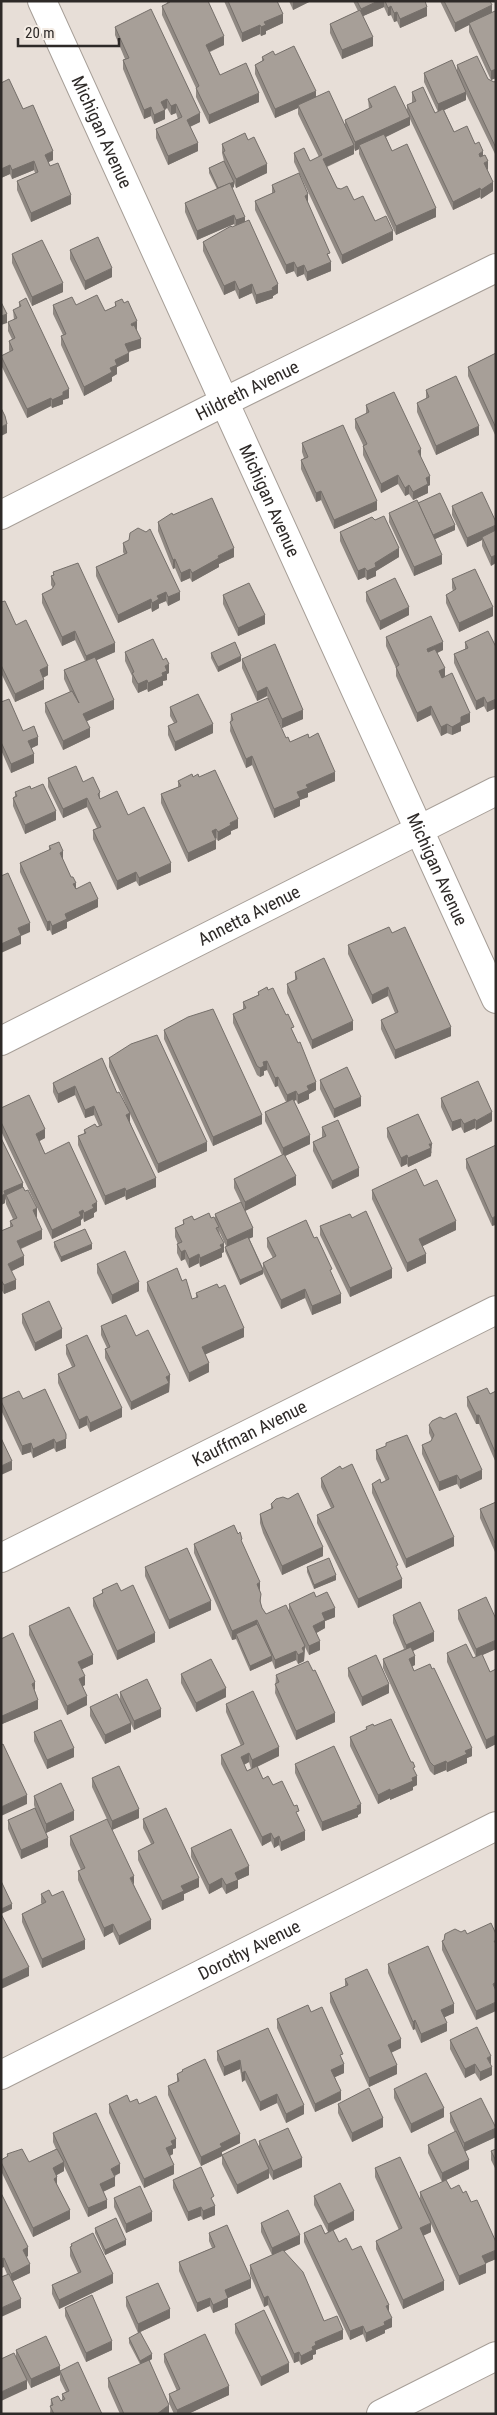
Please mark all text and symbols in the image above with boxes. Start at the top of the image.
scale bar [18,15,119,47]
text: 20 m [25,24,55,42]
street label: Michigan Avenue [67,72,137,191]
street label: Hildreth Avenue [192,356,302,425]
street label: Michigan Avenue [235,441,304,560]
street label: Michigan Avenue [403,810,472,929]
street label: Annetta Avenue [194,881,303,950]
street label: Kauffman Avenue [189,1396,310,1471]
street label: Dorothy Avenue [195,1915,304,1984]

